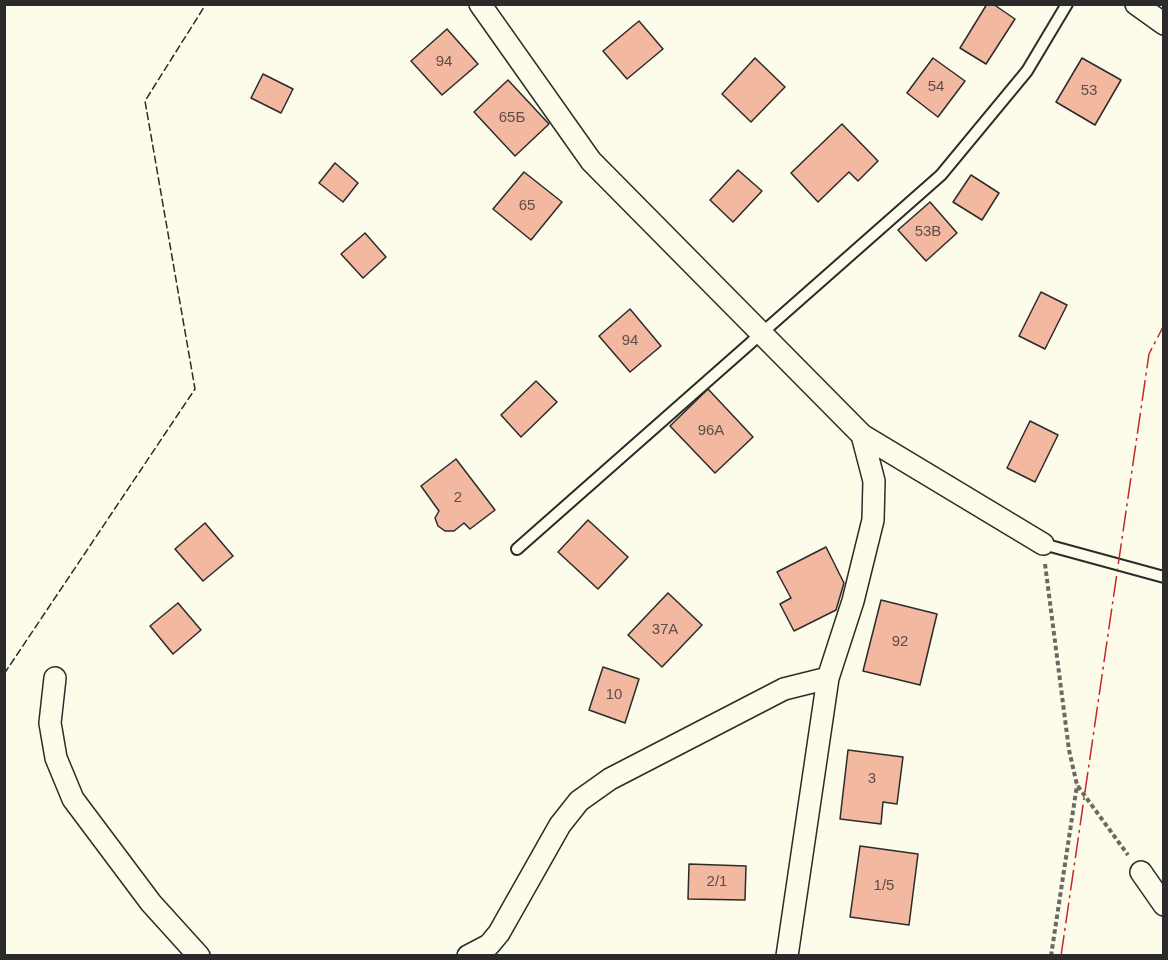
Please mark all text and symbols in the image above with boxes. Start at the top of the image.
house number: 94 [436,53,452,71]
house number: 54 [928,78,944,96]
house number: 53 [1081,82,1097,100]
house number: 65Б [499,109,525,127]
house number: 65 [519,197,535,215]
house number: 53В [915,223,941,241]
house number: 94 [622,332,638,350]
house number: 96А [698,422,724,440]
house number: 2 [454,489,462,507]
house number: 37А [652,621,678,639]
house number: 92 [892,633,908,651]
house number: 10 [606,686,622,704]
house number: 3 [868,770,876,788]
house number: 2/1 [707,873,727,891]
house number: 1/5 [874,877,894,895]

